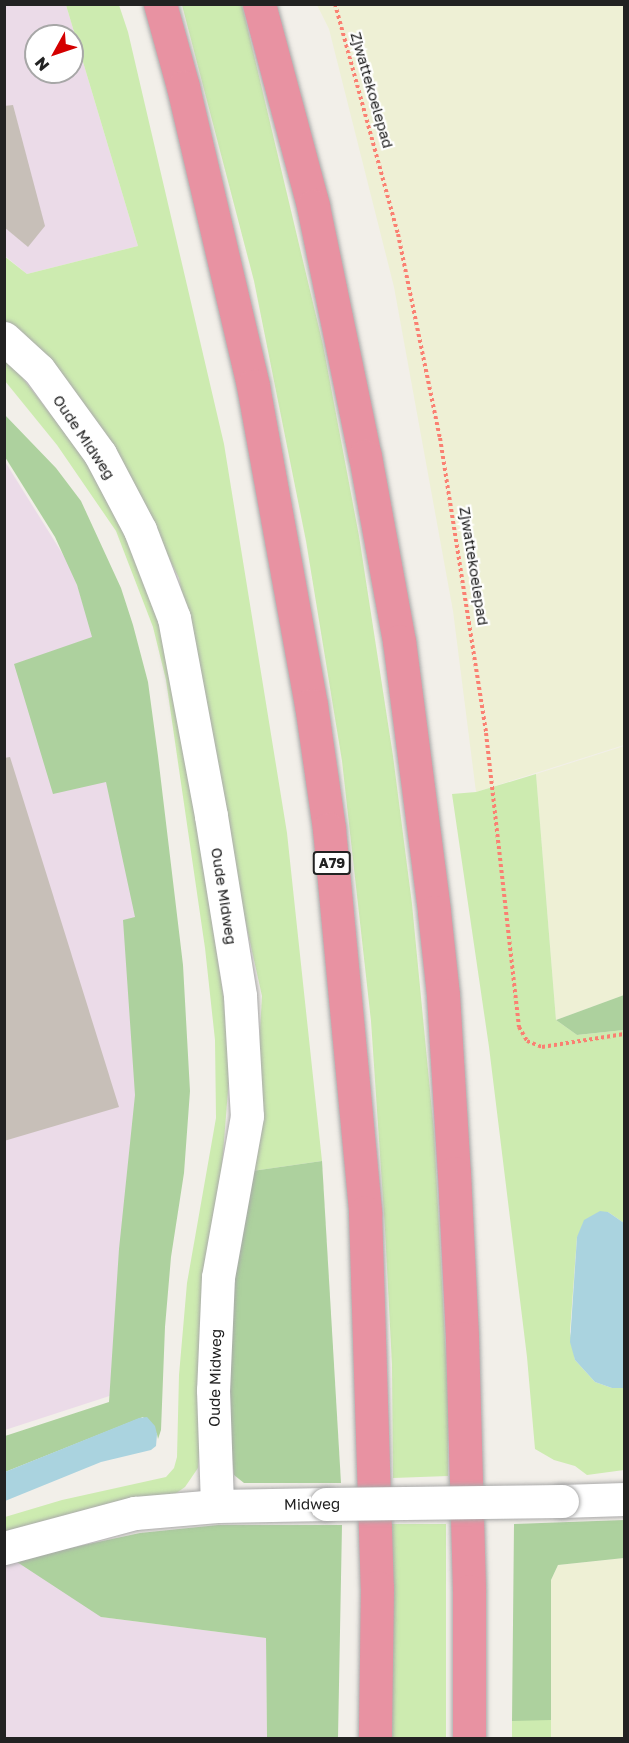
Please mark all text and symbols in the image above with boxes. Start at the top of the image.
north arrow [24,24,84,84]
street label: Zjwattekoelepad [347,30,397,150]
text: N [30,53,53,75]
street label: Oude Midweg [49,391,119,483]
street label: Zjwattekoelepad [456,505,492,627]
street label: Oude Midweg [207,846,241,946]
road number: A79 [312,852,352,874]
street label: Oude Midweg [205,1329,225,1427]
street label: Midweg [284,1495,340,1513]

